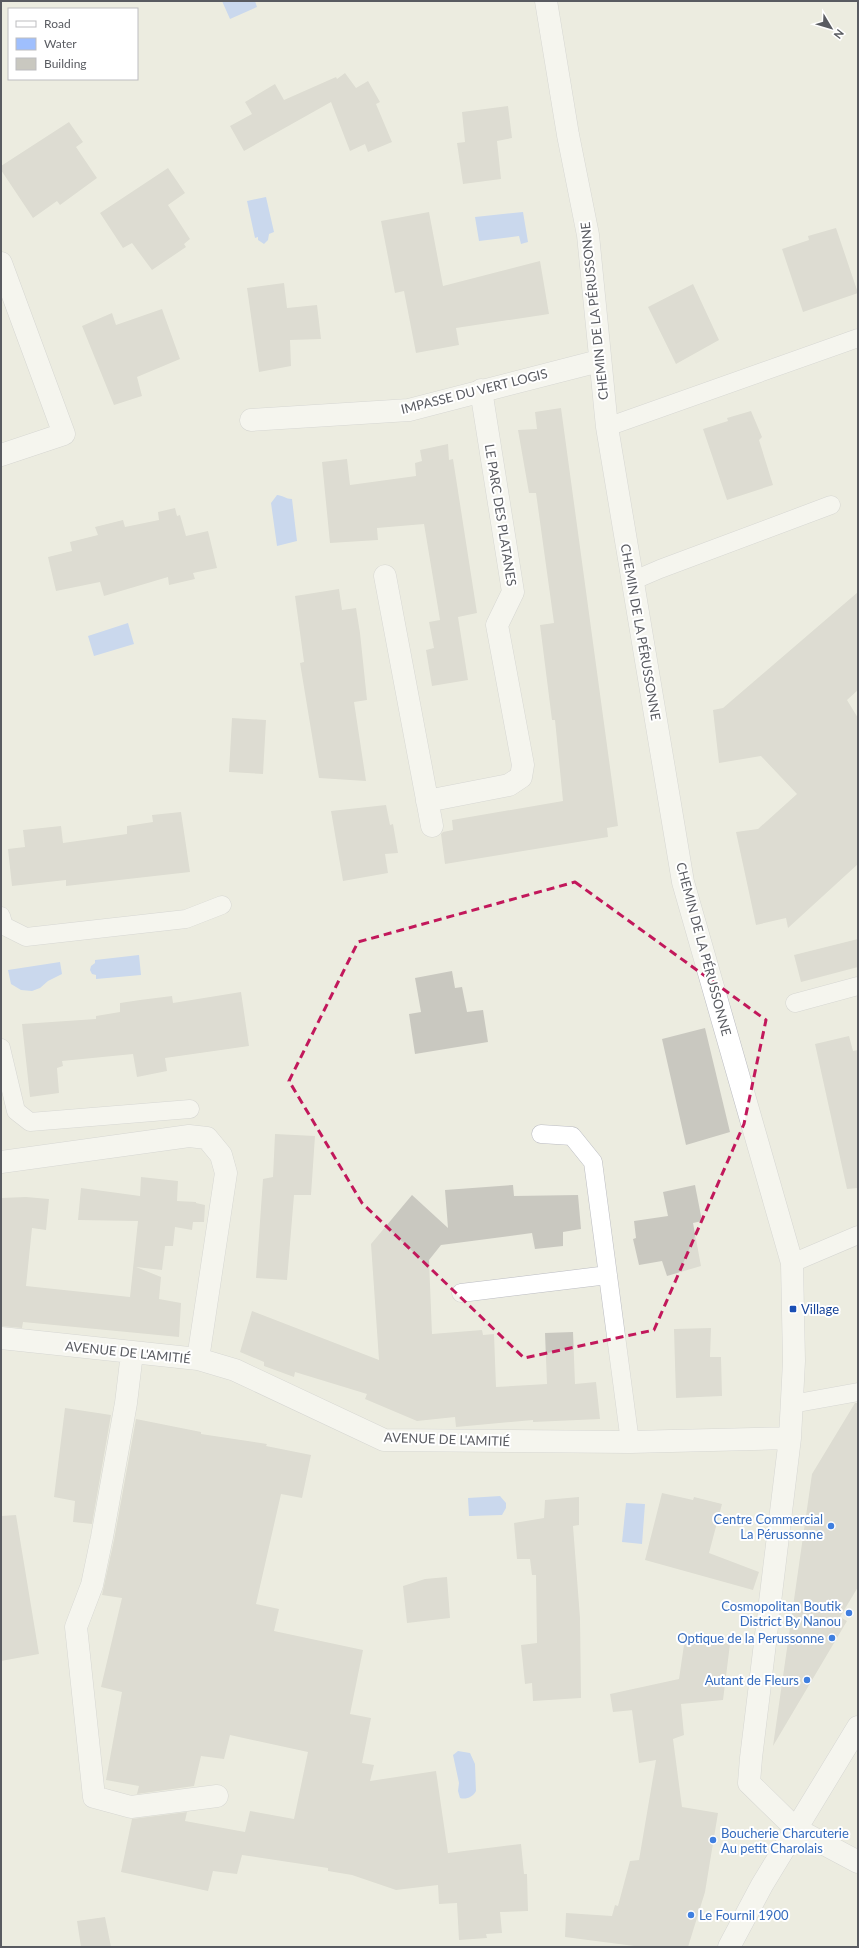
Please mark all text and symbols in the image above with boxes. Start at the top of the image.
legend [8,8,138,80]
north arrow [811,8,851,48]
text: Road [44,16,71,31]
text: N [832,27,847,42]
text: Water [44,36,77,51]
text: Building [44,56,87,71]
street label: CHEMIN DE LA PÉRUSSONNE [577,221,611,401]
street label: IMPASSE DU VERT LOGIS [399,365,549,417]
street label: LE PARC DES PLATANES [482,443,520,587]
street label: CHEMIN DE LA PÉRUSSONNE [618,542,664,722]
street label: CHEMIN DE LA PÉRUSSONNE [673,860,735,1038]
place label: Village [801,1301,839,1317]
marker: Village [788,1304,798,1314]
street label: AVENUE DE L'AMITIÉ [64,1337,192,1367]
street label: AVENUE DE L'AMITIÉ [384,1429,510,1449]
place label: Centre Commercial La Pérussonne [714,1511,823,1542]
marker: Centre Commercial La Pérussonne [826,1521,836,1531]
place label: Cosmopolitan Boutik District By Nanou [721,1598,841,1629]
marker: Cosmopolitan Boutik District By Nanou [844,1608,854,1618]
place label: Optique de la Perussonne [677,1630,824,1646]
marker: Optique de la Perussonne [827,1633,837,1643]
place label: Autant de Fleurs [705,1672,799,1688]
marker: Autant de Fleurs [802,1675,812,1685]
place label: Boucherie Charcuterie Au petit Charolais [721,1825,849,1856]
marker: Boucherie Charcuterie Au petit Charolais [708,1835,718,1845]
place label: Le Fournil 1900 [699,1907,789,1923]
marker: Le Fournil 1900 [686,1910,696,1920]

